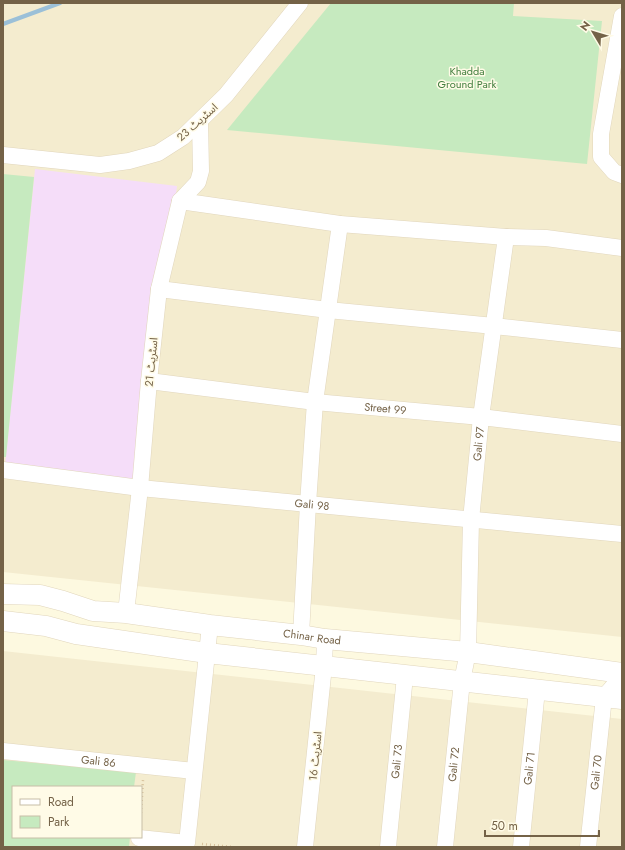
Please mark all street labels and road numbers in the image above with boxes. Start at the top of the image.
street label: اسٹریٹ 23 [173,99,221,145]
street label: اسٹریٹ 21 [140,337,162,387]
street label: Street 99 [364,398,407,418]
street label: Gali 97 [469,426,488,462]
street label: Gali 98 [294,495,330,514]
street label: Chinar Road [282,625,342,648]
street label: اسٹریٹ 16 [304,731,326,781]
street label: Gali 73 [387,744,406,779]
street label: Gali 72 [444,746,463,782]
street label: Gali 86 [80,751,117,771]
street label: Gali 71 [519,751,539,786]
street label: Gali 70 [586,754,606,791]

